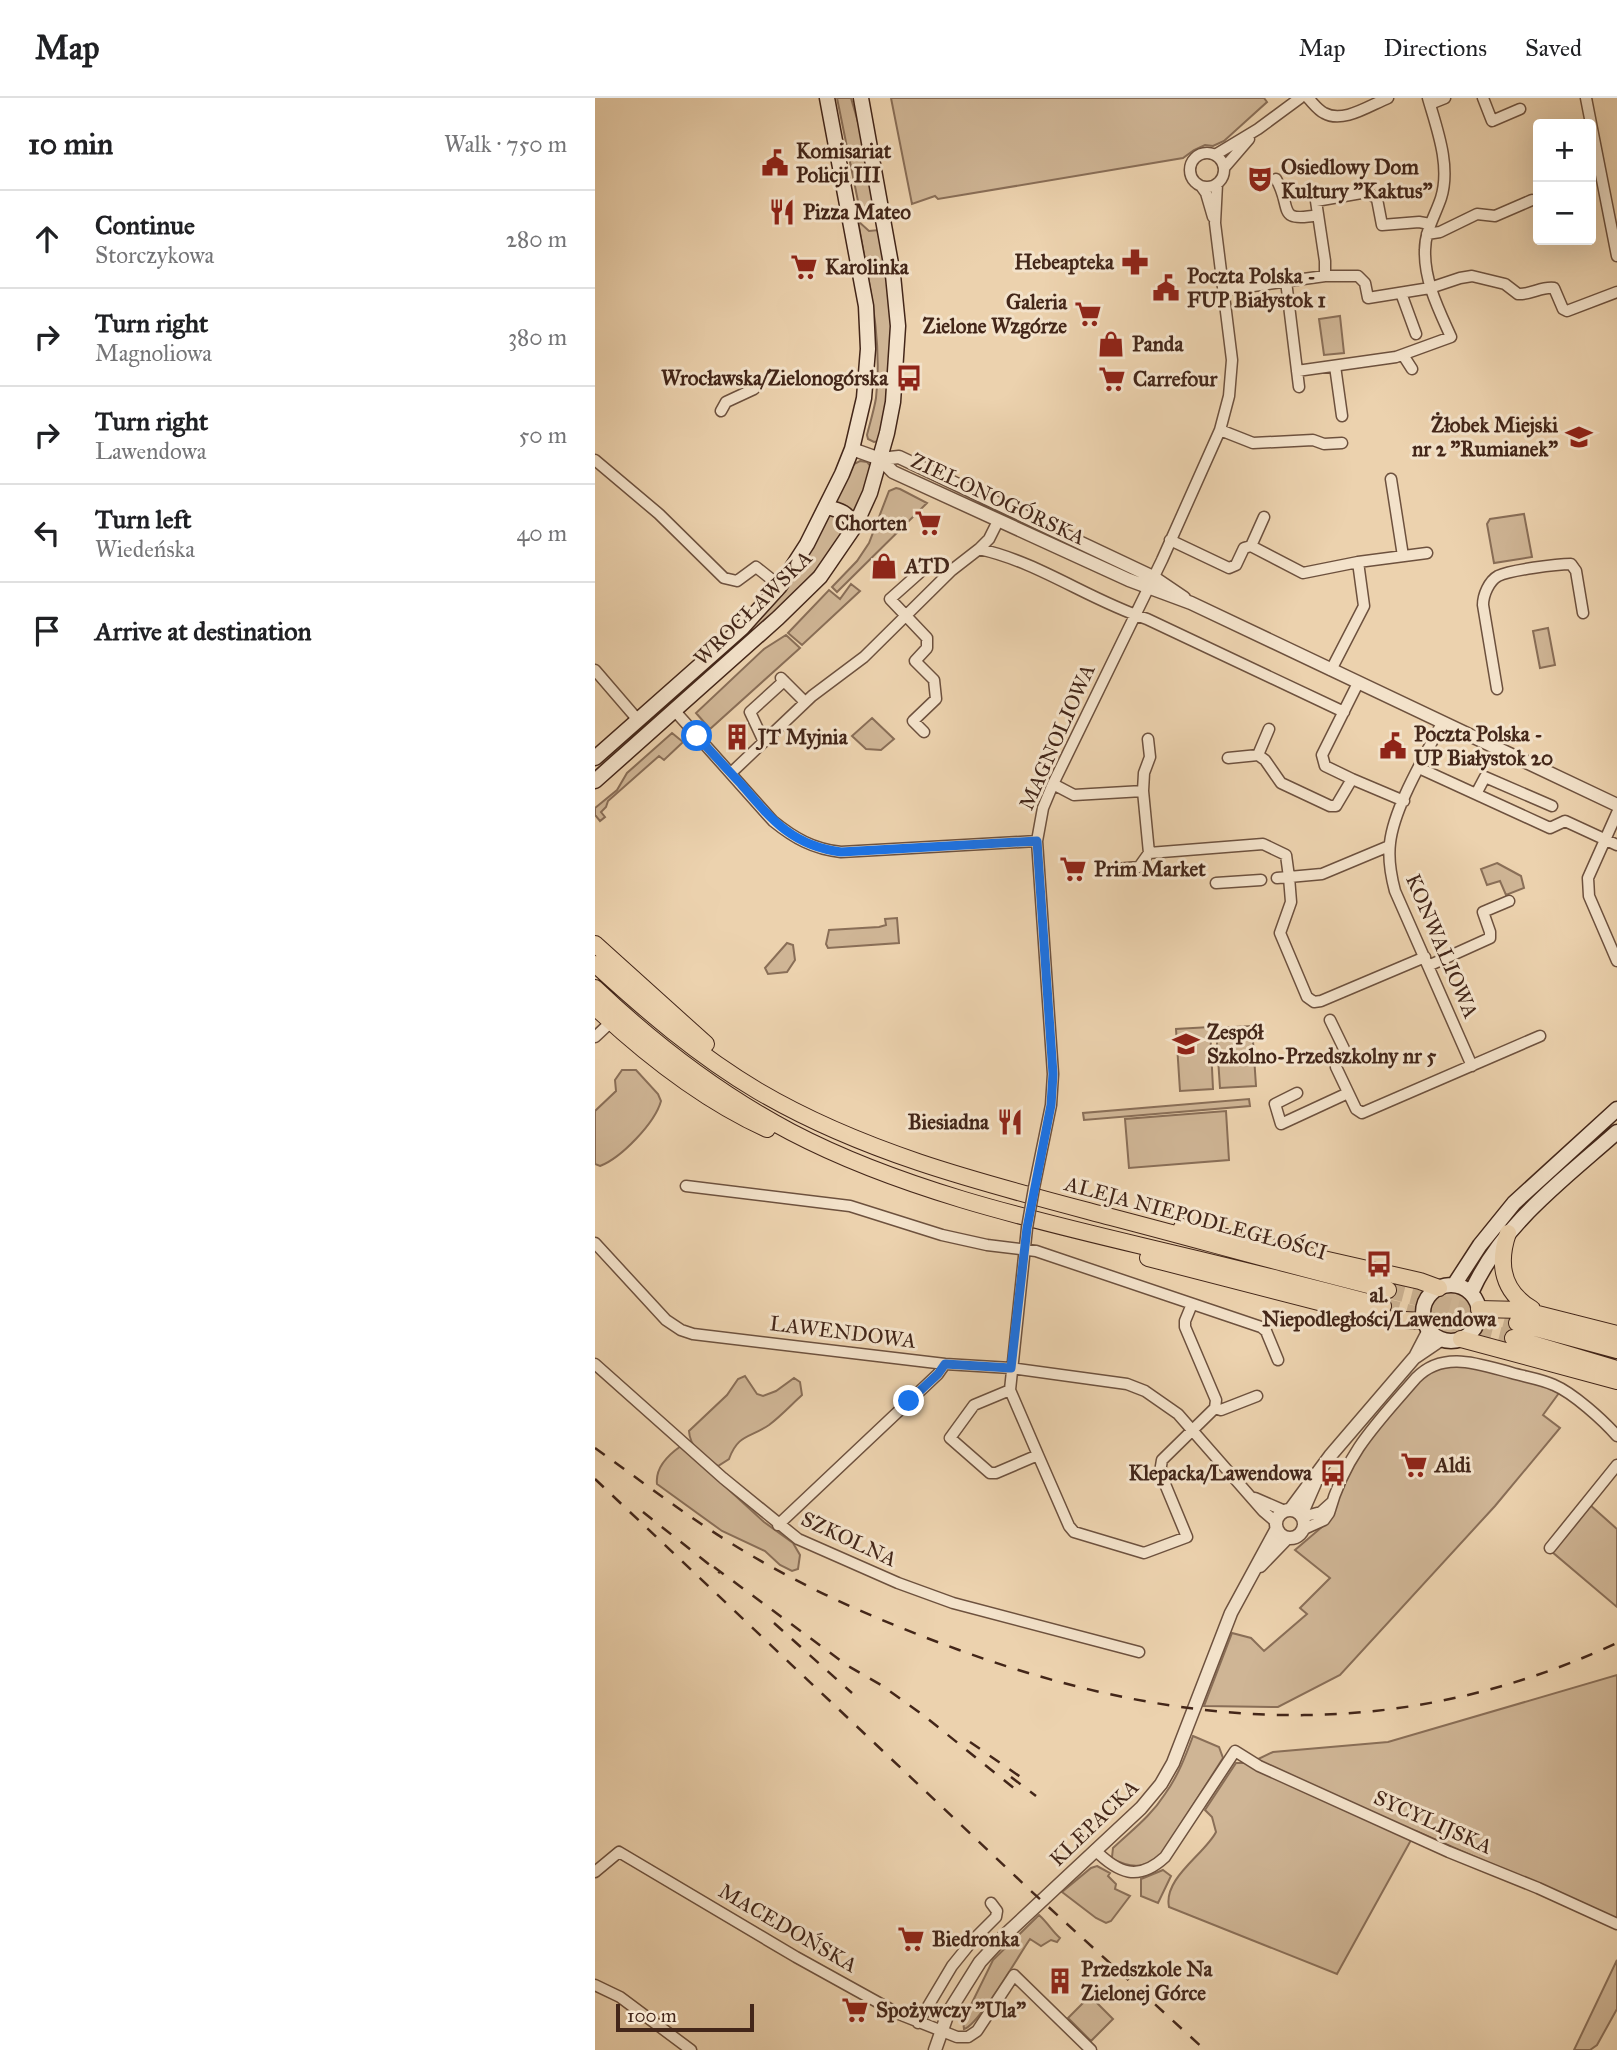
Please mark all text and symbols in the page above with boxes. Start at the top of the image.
text: Map [35,28,99,68]
text: Map [1299,33,1346,63]
text: Directions [1384,33,1487,63]
text: Saved [1525,33,1582,63]
map controls [1533,119,1596,245]
button: + [1533,119,1596,182]
text: 10 min [28,126,113,162]
text: Walk · 750 m [444,130,567,158]
place label: Komisariat Policji III [796,138,892,188]
public building icon: Komisariat Policji III [760,148,790,178]
place label: Osiedlowy Dom Kultury "Kaktus" [1281,154,1433,204]
theatre icon: Osiedlowy Dom Kultury "Kaktus" [1245,164,1275,194]
button: − [1533,182,1596,245]
restaurant icon: Pizza Mateo [767,197,797,227]
place label: Pizza Mateo [803,199,911,225]
text: Continue [95,209,195,241]
icon: ahead [28,220,66,258]
text: 280 m [506,225,567,253]
text: Storczykowa [95,241,214,269]
pharmacy icon: Hebeapteka [1120,247,1150,277]
place label: Hebeapteka [1014,249,1115,275]
supermarket icon: Karolinka [789,252,819,282]
place label: Karolinka [825,254,910,280]
place label: Poczta Polska - FUP Białystok 1 [1187,263,1326,313]
public building icon: Poczta Polska - FUP Białystok 1 [1151,273,1181,303]
place label: Galeria Zielone Wzgórze [923,289,1068,339]
supermarket icon: Galeria Zielone Wzgórze [1073,299,1103,329]
text: Turn right [95,307,208,339]
icon: right [28,318,66,356]
text: 380 m [508,323,567,351]
shop icon: Panda [1096,329,1126,359]
place label: Panda [1132,331,1184,357]
text: Magnoliowa [95,339,212,367]
bus stop icon: Wrocławska/Zielonogórska [894,363,924,393]
supermarket icon: Carrefour [1097,364,1127,394]
place label: Wrocławska/Zielonogórska [661,365,889,391]
place label: Carrefour [1133,366,1218,392]
text: Turn right [95,405,208,437]
place label: Żłobek Miejski nr 2 "Rumianek" [1412,411,1558,462]
icon: right [28,416,66,454]
text: 50 m [519,421,567,449]
school or university icon: Żłobek Miejski nr 2 "Rumianek" [1564,422,1594,452]
text: Lawendowa [95,437,206,465]
street label: ZIELONOGÓRSKA [907,446,1090,551]
text: Turn left [95,503,191,535]
supermarket icon: Chorten [913,508,943,538]
place label: Chorten [835,510,908,536]
icon: left [28,514,66,552]
text: 40 m [517,519,567,547]
text: Wiedeńska [95,535,195,563]
street label: WROCŁAWSKA [688,545,818,671]
shop icon: ATD [869,551,899,581]
place label: ATD [903,553,950,579]
icon: arrive [28,612,66,650]
text: Arrive at destination [95,615,312,647]
street label: MAGNOLIOWA [1013,660,1101,814]
route start [681,720,712,751]
place label: Poczta Polska - UP Białystok 20 [1414,721,1553,771]
building icon: JT Myjnia [722,722,752,752]
place label: JT Myjnia [755,724,849,751]
public building icon: Poczta Polska - UP Białystok 20 [1378,731,1408,761]
supermarket icon: Prim Market [1058,854,1088,884]
place label: Prim Market [1094,856,1206,882]
street label: KONWALIOWA [1400,870,1484,1022]
place label: Zespół Szkolno-Przedszkolny nr 5 [1207,1019,1436,1069]
school or university icon: Zespół Szkolno-Przedszkolny nr 5 [1171,1029,1201,1059]
restaurant icon: Biesiadna [995,1107,1025,1137]
place label: Biesiadna [908,1109,990,1135]
street label: ALEJA NIEPODLEGŁOŚCI [1061,1169,1330,1266]
bus stop icon: al. Niepodległości/Lawendowa [1364,1249,1394,1279]
place label: al. Niepodległości/Lawendowa [1262,1282,1497,1332]
street label: LAWENDOWA [768,1310,918,1354]
route end [893,1385,924,1416]
supermarket icon: Aldi [1399,1450,1429,1480]
place label: Aldi [1433,1452,1471,1478]
bus stop icon: Klepacka/Lawendowa [1318,1458,1348,1488]
place label: Klepacka/Lawendowa [1129,1460,1313,1486]
street label: SZKOLNA [797,1506,901,1572]
street label: KLEPACKA [1044,1774,1144,1872]
street label: SYCYLIJSKA [1370,1784,1496,1860]
street label: MACEDOŃSKA [714,1877,862,1978]
supermarket icon: Biedronka [896,1924,926,1954]
place label: Biedronka [932,1926,1020,1952]
place label: Przedszkole Na Zielonej Górce [1081,1956,1214,2006]
building icon: Przedszkole Na Zielonej Górce [1045,1966,1075,1996]
supermarket icon: Spożywczy "Ula" [840,1995,870,2025]
place label: Spożywczy "Ula" [876,1997,1026,2023]
scale bar [616,2001,754,2033]
text: 100 m [627,2004,677,2027]

